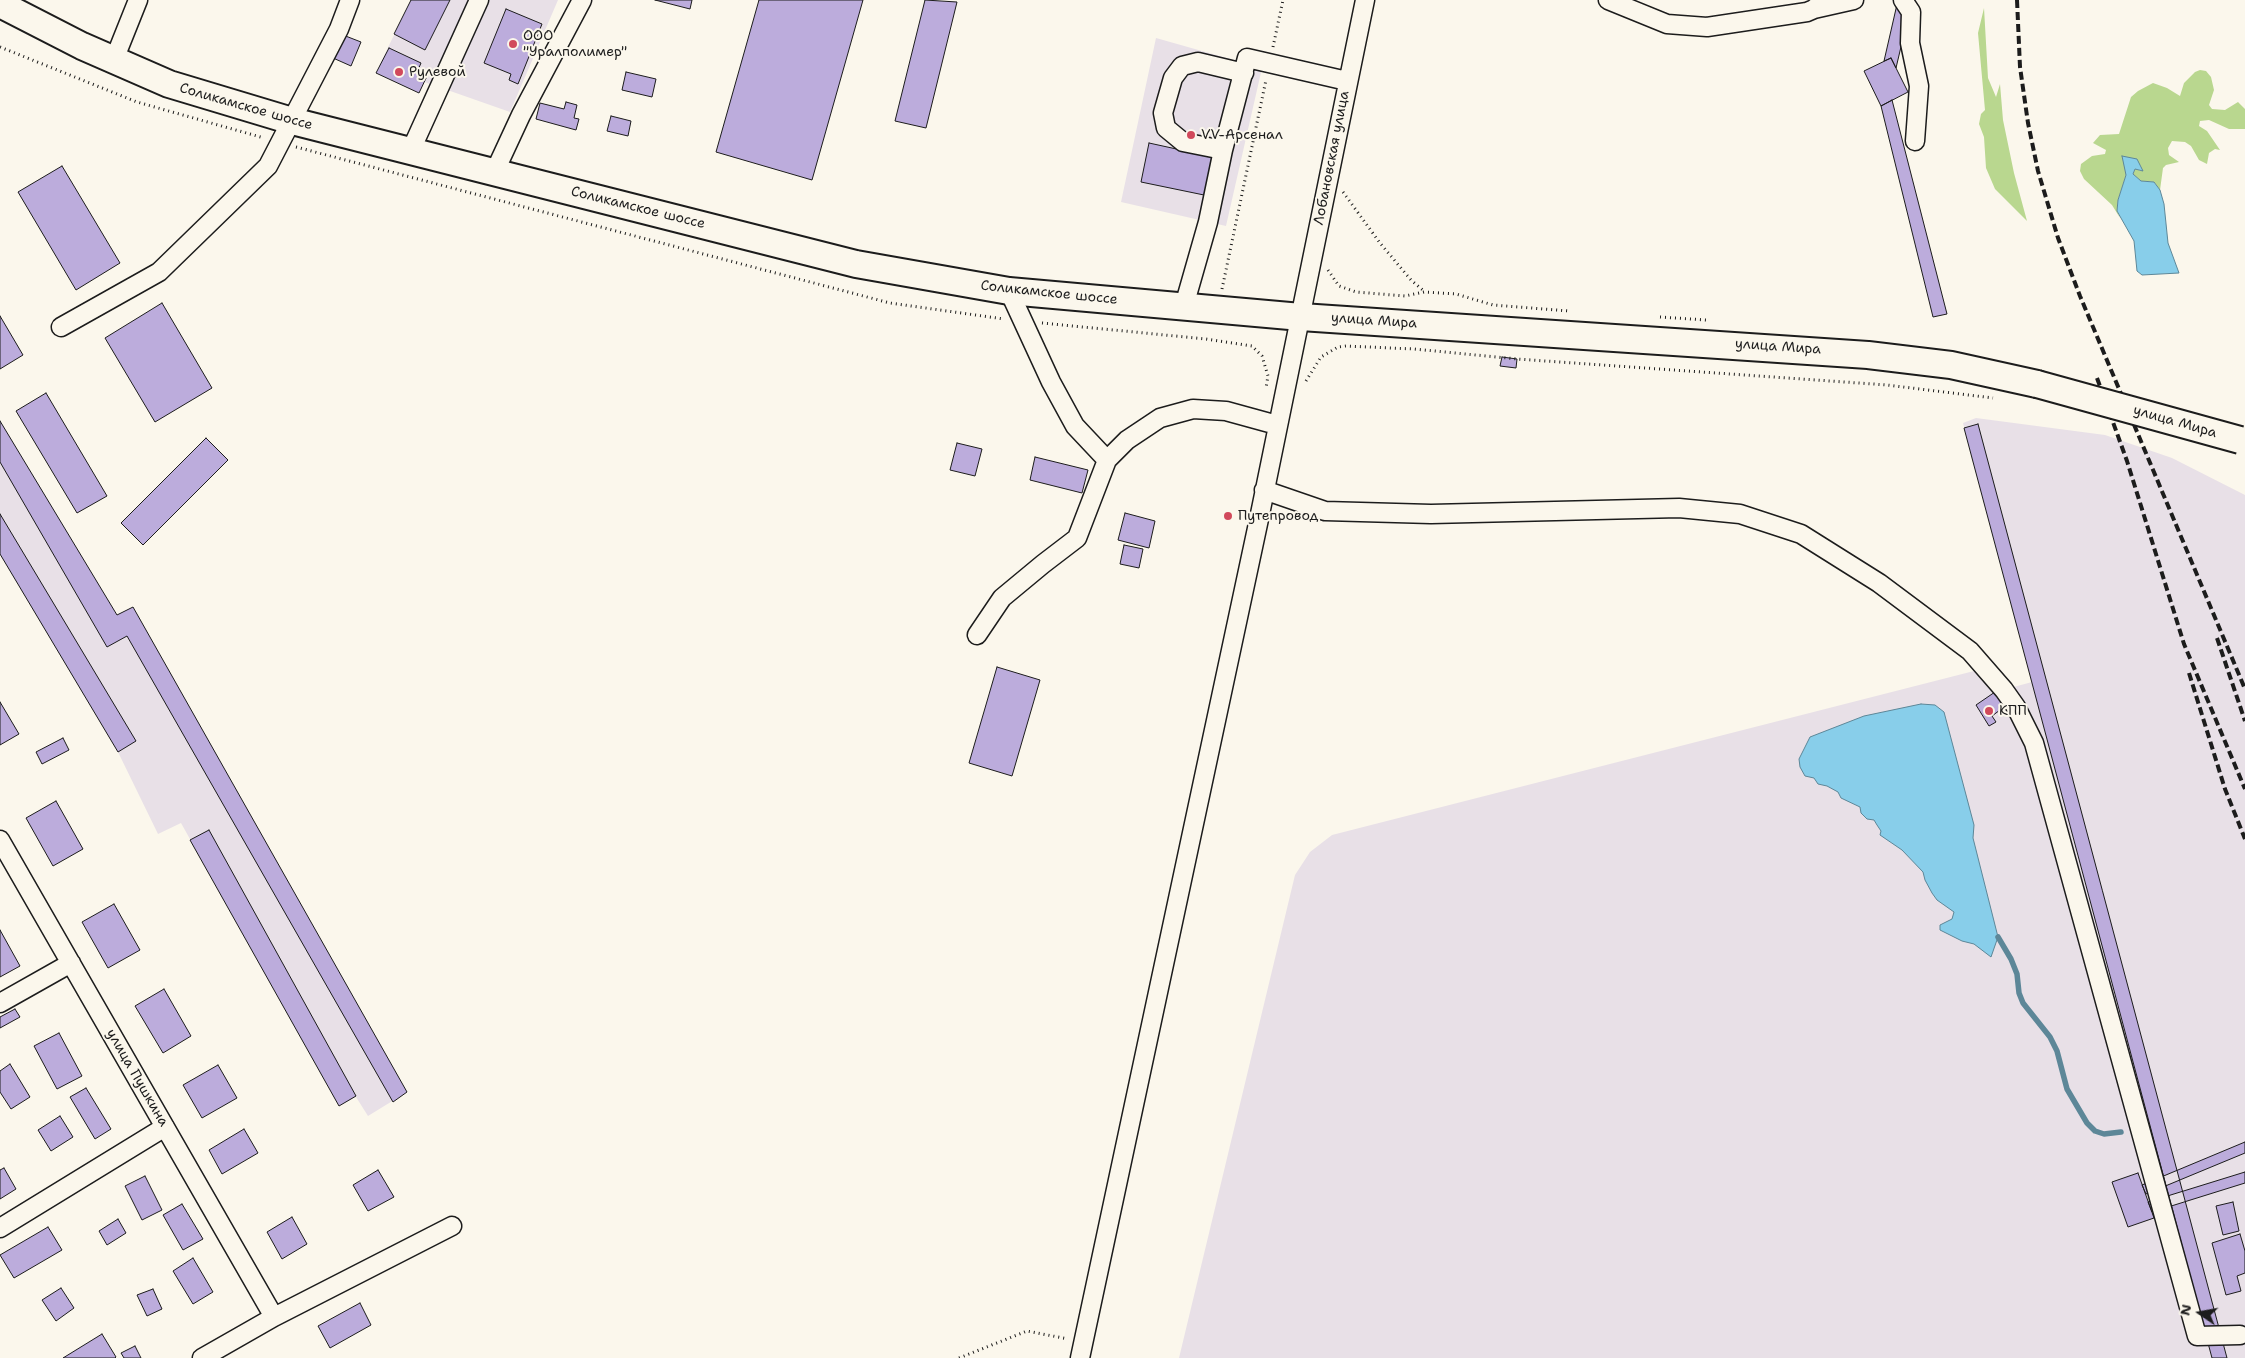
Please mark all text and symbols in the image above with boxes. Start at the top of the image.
place label: OOO "Уралполимер" [523,28,627,60]
marker: OOO "Уралполимер" [507,38,519,50]
place label: Рулевой [409,64,466,80]
marker: Рулевой [393,66,405,78]
street label: Соликамское шоссе [178,80,314,134]
street label: Лобановская улица [1311,89,1353,227]
place label: VV-Арсенал [1201,127,1283,143]
marker: VV-Арсенал [1185,129,1197,141]
street label: Соликамское шоссе [569,183,707,233]
street label: Соликамское шоссе [980,277,1118,309]
street label: улица Мира [1330,310,1418,332]
street label: улица Мира [1734,336,1822,358]
street label: улица Мира [2131,402,2219,442]
place label: Путепровод [1238,508,1318,524]
marker: Путепровод [1222,510,1234,522]
place label: КПП [1999,703,2027,719]
marker: КПП [1983,705,1995,717]
street label: улица Пушкина [102,1026,172,1130]
north arrow [2175,1288,2225,1338]
text: N [2175,1303,2195,1317]

